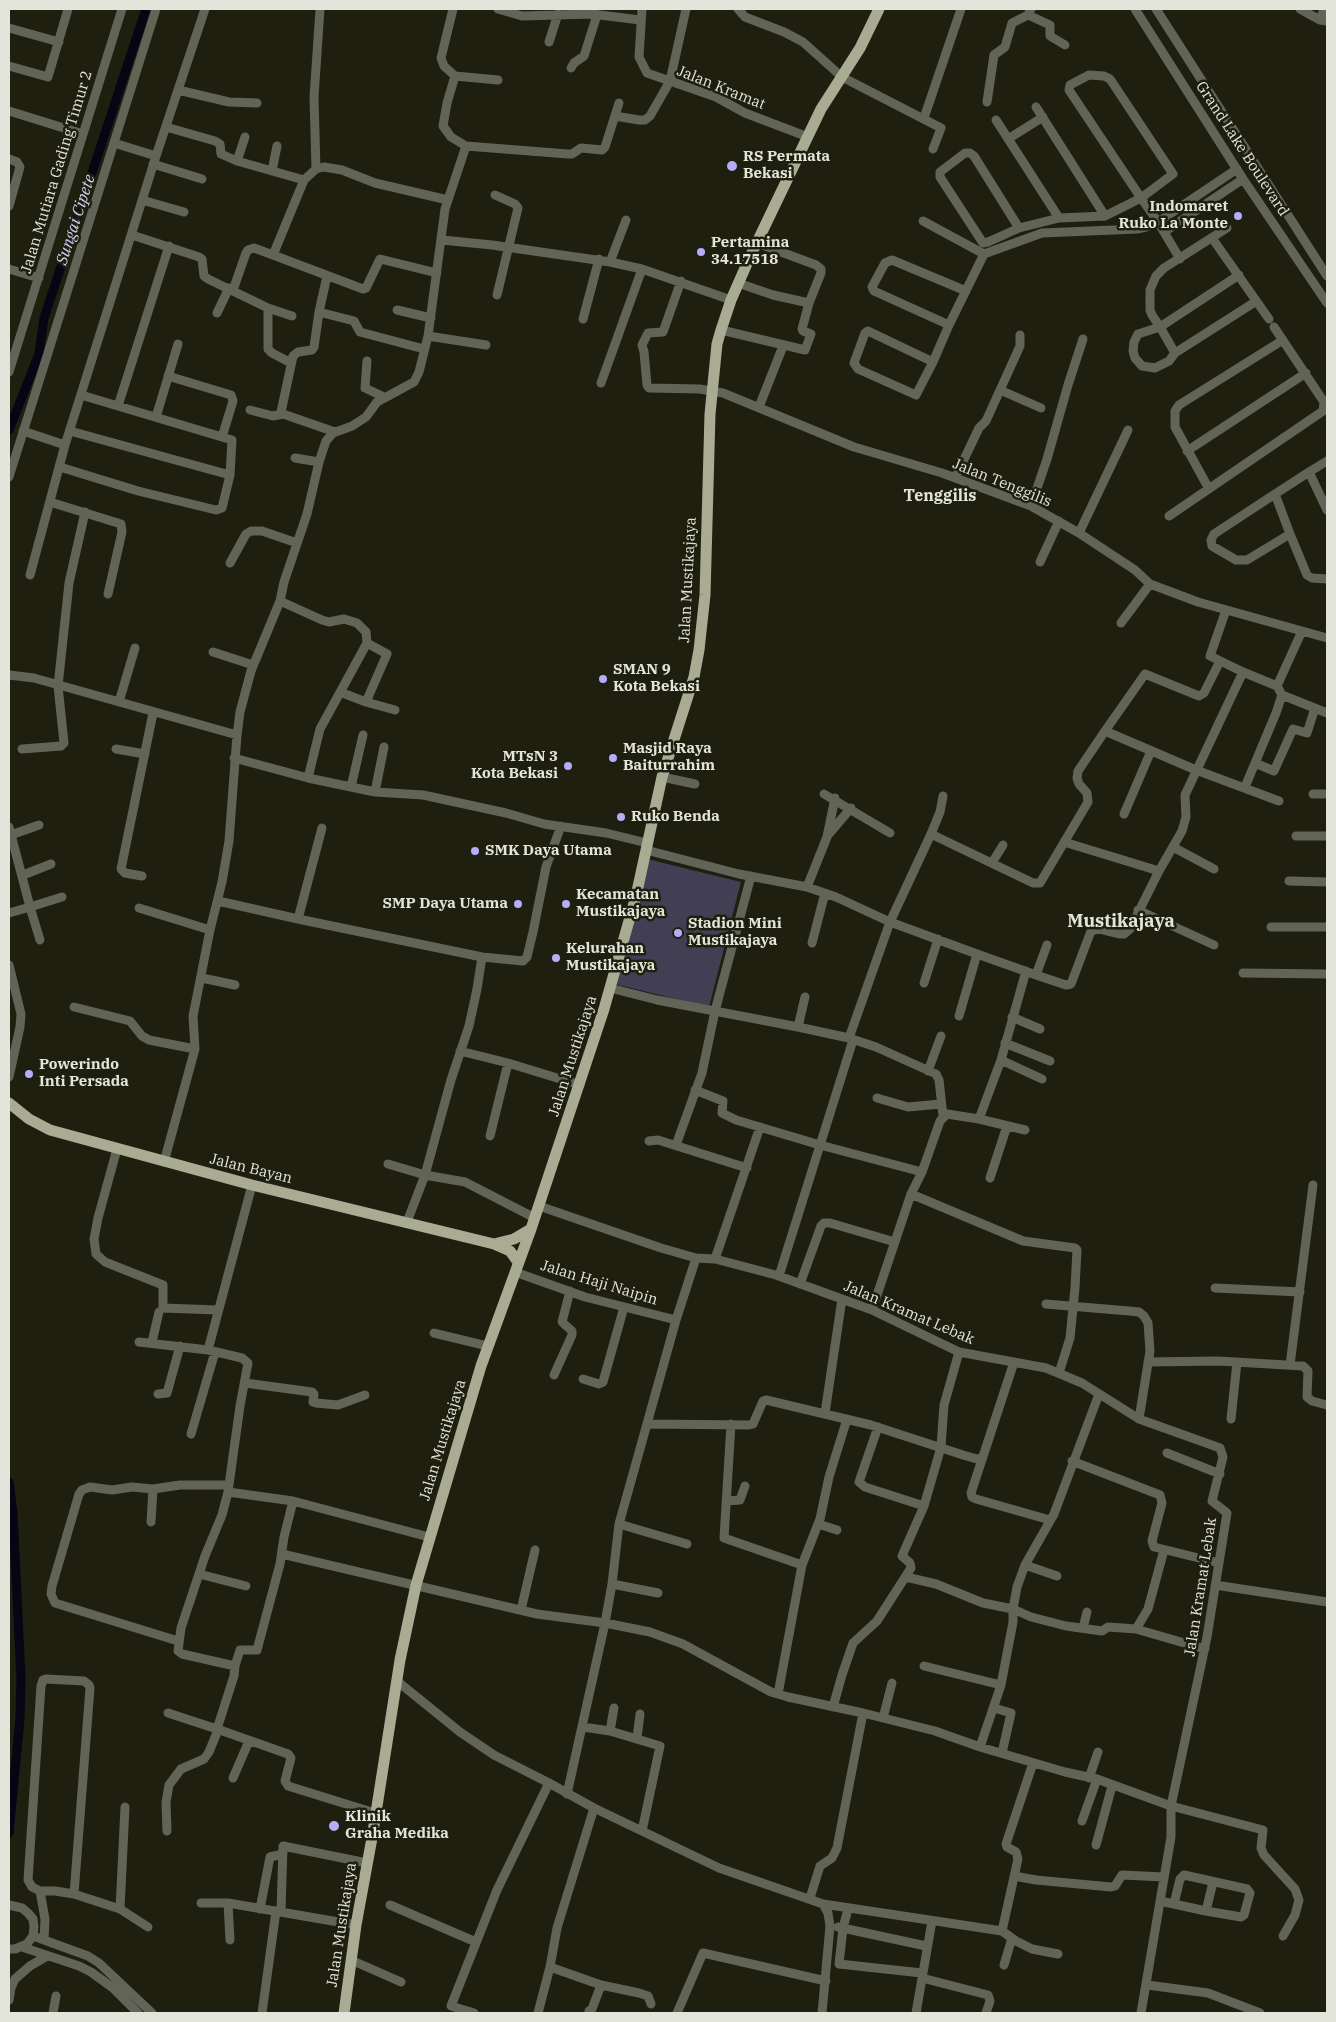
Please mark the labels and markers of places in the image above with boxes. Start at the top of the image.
place label: RS Permata Bekasi [743,148,830,183]
marker: RS Permata Bekasi [725,159,739,173]
place label: Indomaret Ruko La Monte [1118,198,1228,233]
marker: Indomaret Ruko La Monte [1232,210,1244,222]
place label: Pertamina 34.17518 [711,234,789,269]
marker: Pertamina 34.17518 [695,246,707,258]
place label: SMAN 9 Kota Bekasi [613,661,700,696]
marker: SMAN 9 Kota Bekasi [597,673,609,685]
place label: Masjid Raya Baiturrahim [623,740,715,775]
place label: MTsN 3 Kota Bekasi [471,748,558,783]
marker: Masjid Raya Baiturrahim [607,752,619,764]
marker: MTsN 3 Kota Bekasi [562,760,574,772]
place label: Ruko Benda [631,808,720,826]
marker: Ruko Benda [615,811,627,823]
place label: SMK Daya Utama [485,842,612,860]
marker: SMK Daya Utama [469,845,481,857]
place label: Kecamatan Mustikajaya [576,886,665,921]
place label: SMP Daya Utama [383,895,508,913]
marker: SMP Daya Utama [512,898,524,910]
marker: Kecamatan Mustikajaya [560,898,572,910]
place label: Stadion Mini Mustikajaya [688,915,782,950]
marker: Stadion Mini Mustikajaya [672,927,684,939]
place label: Kelurahan Mustikajaya [566,940,655,975]
marker: Kelurahan Mustikajaya [550,952,562,964]
place label: Powerindo Inti Persada [39,1056,129,1091]
marker: Powerindo Inti Persada [23,1068,35,1080]
place label: Klinik Graha Medika [345,1808,449,1843]
marker: Klinik Graha Medika [327,1819,341,1833]

